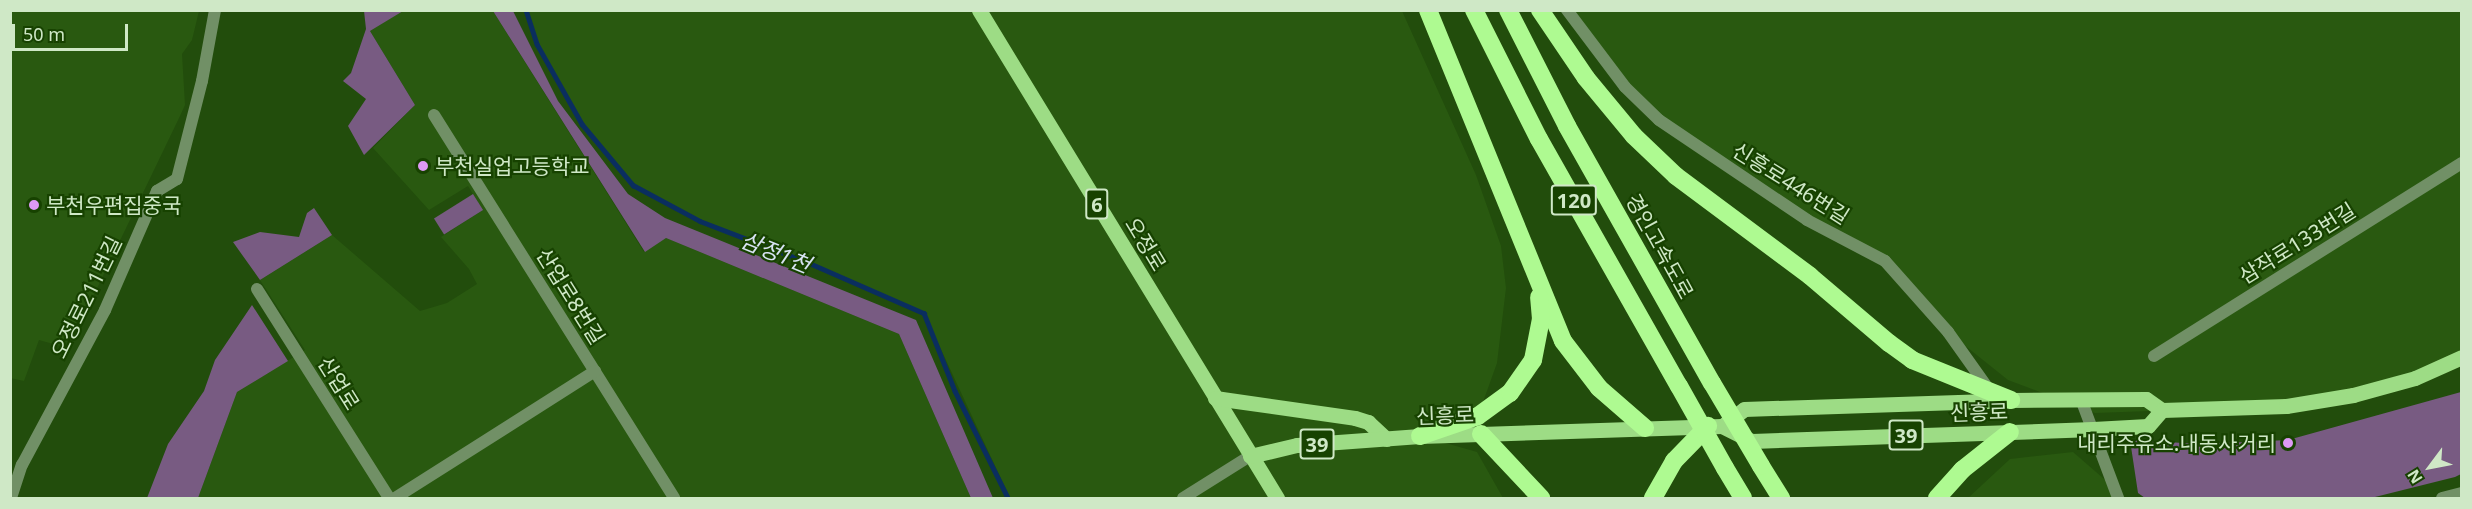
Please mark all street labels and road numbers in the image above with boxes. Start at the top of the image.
street label: 신흥로446번길 [1728,137,1854,229]
road number: 120 [1550,183,1598,217]
road number: 6 [1085,187,1109,221]
street label: 경인고속도로 [1621,189,1699,303]
street label: 삼작로133번길 [2234,197,2360,289]
street label: 오정로 [1120,213,1172,275]
street label: 오정로211번길 [46,232,126,362]
street label: 산업로8번길 [532,243,610,349]
street label: 산업로 [313,352,365,414]
street label: 신흥로 [1950,398,2008,426]
street label: 신흥로 [1416,401,1474,429]
road number: 39 [1888,418,1924,452]
road number: 39 [1299,427,1335,461]

